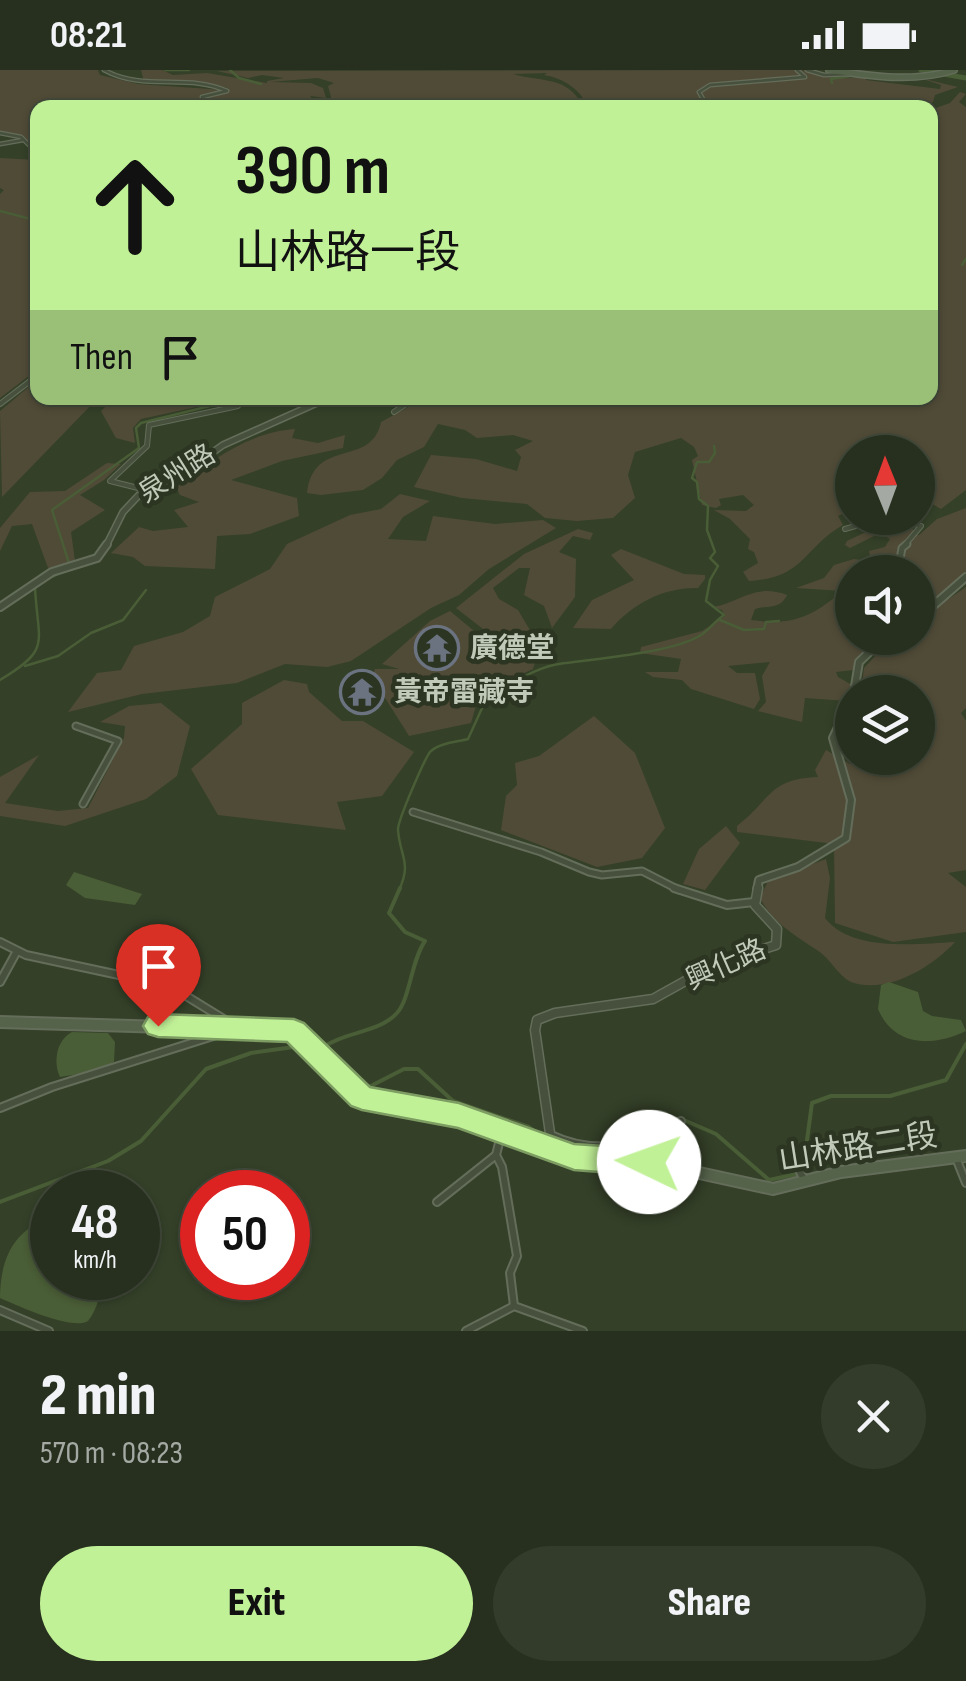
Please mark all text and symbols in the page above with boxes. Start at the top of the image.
text: 08:21 [50,13,126,58]
text: 390 m [235,130,390,214]
icon: ahead [70,140,200,270]
text: 山林路一段 [235,226,460,281]
icon: arrive [153,330,208,385]
text: Then [70,335,133,380]
north arrow [835,435,935,535]
map controls [835,435,935,775]
street label: 泉州路 [133,438,221,510]
button: sound [835,555,935,655]
temple icon: 廣德堂 [414,625,460,671]
place label: 廣德堂 [470,632,554,665]
temple icon: 黃帝雷藏寺 [339,669,385,715]
button: layers [835,675,935,775]
place label: 黃帝雷藏寺 [394,676,534,709]
pin [116,924,201,1027]
street label: 興化路 [681,933,771,997]
icon: arrive [131,939,186,994]
position arrow [597,1110,701,1214]
street label: 山林路二段 [776,1116,940,1180]
speed limit sign: 50 [180,1170,310,1300]
text: 48 [72,1193,118,1253]
text: km/h [73,1245,117,1276]
text: 2 min [40,1360,156,1432]
button: close [821,1364,926,1469]
text: 570 m · 08:23 [40,1434,183,1473]
button: Exit [40,1546,473,1661]
button: Share [493,1546,926,1661]

